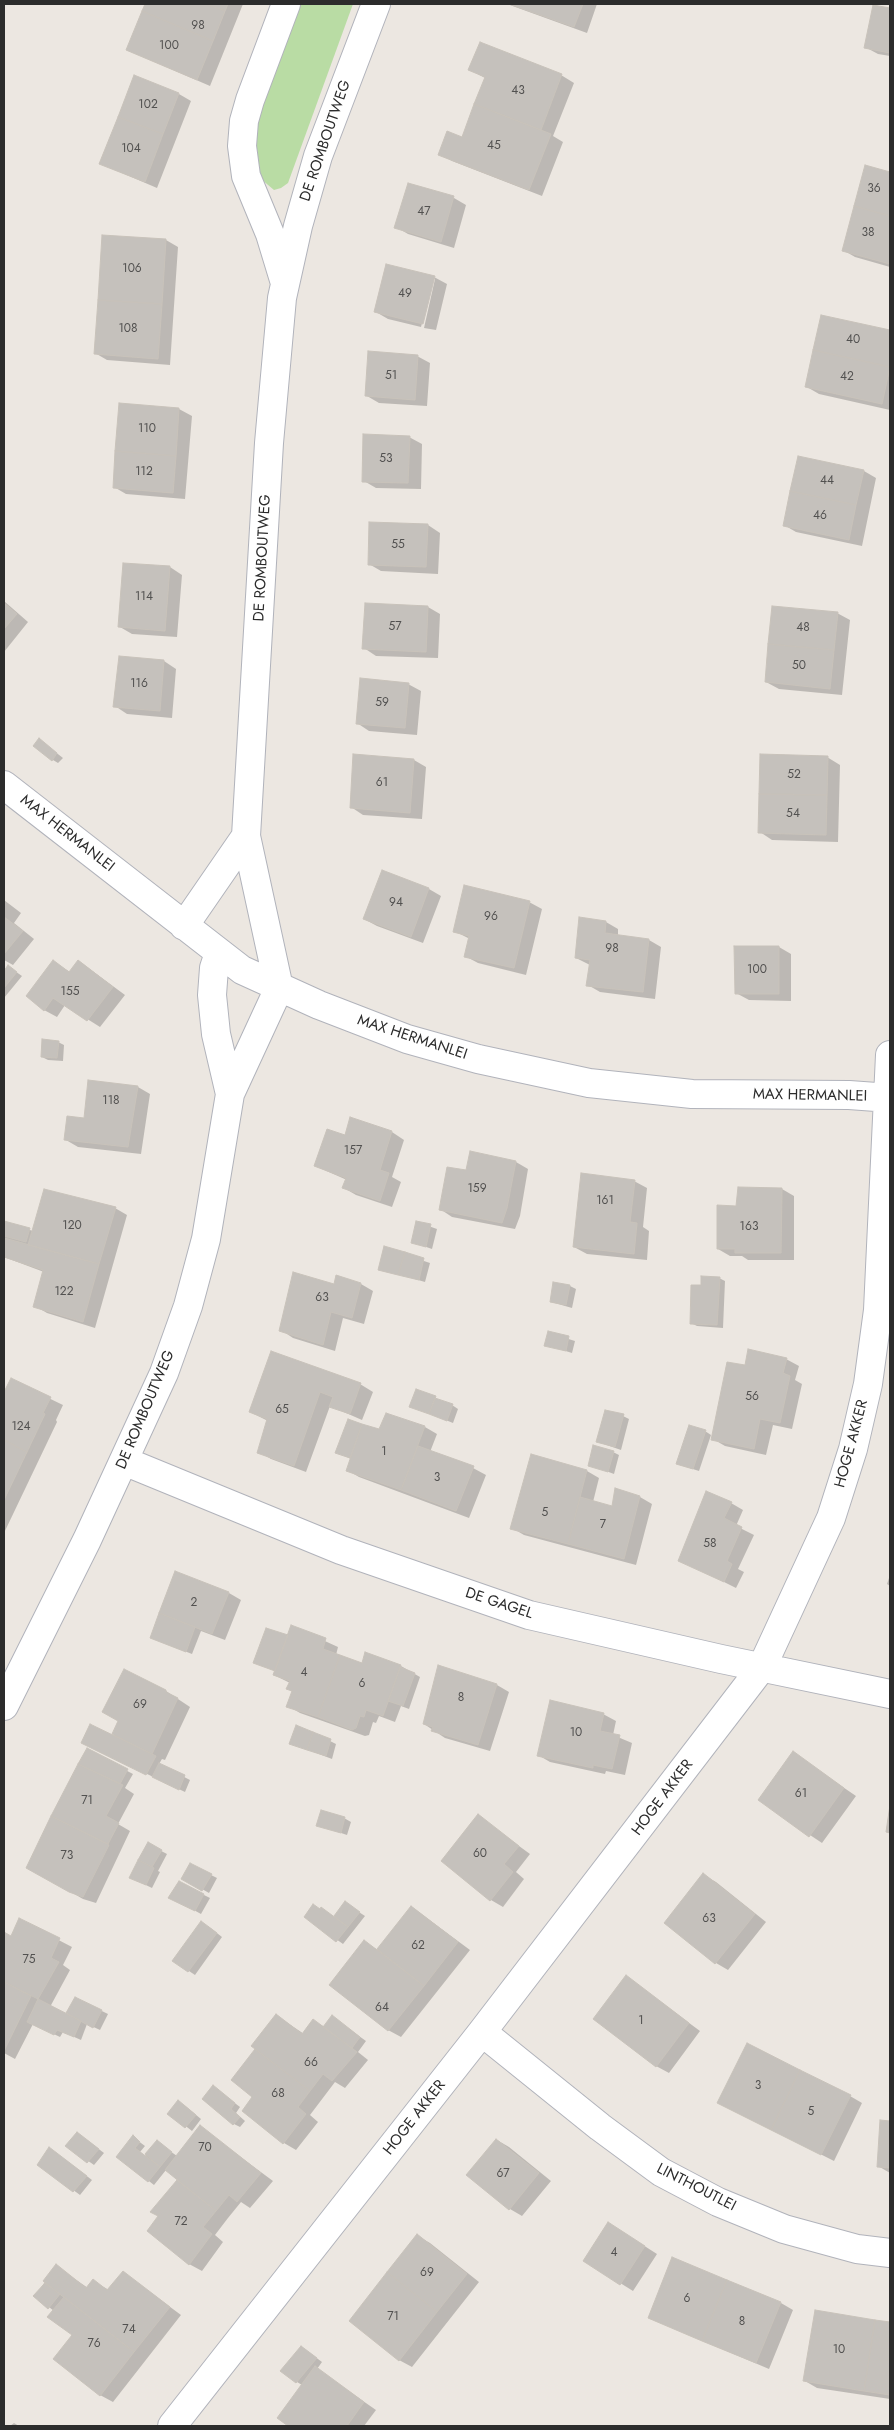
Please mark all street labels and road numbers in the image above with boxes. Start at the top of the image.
street label: DE ROMBOUTWEG [297,78,355,204]
street label: DE ROMBOUTWEG [251,494,275,622]
street label: MAX HERMANLEI [16,792,118,876]
street label: MAX HERMANLEI [355,1012,469,1064]
street label: MAX HERMANLEI [753,1086,867,1106]
street label: DE ROMBOUTWEG [113,1348,179,1472]
street label: HOGE AKKER [832,1398,872,1490]
street label: DE GAGEL [463,1585,535,1623]
street label: HOGE AKKER [629,1756,697,1840]
street label: HOGE AKKER [380,2077,450,2159]
street label: LINTHOUTLEI [653,2160,739,2216]

